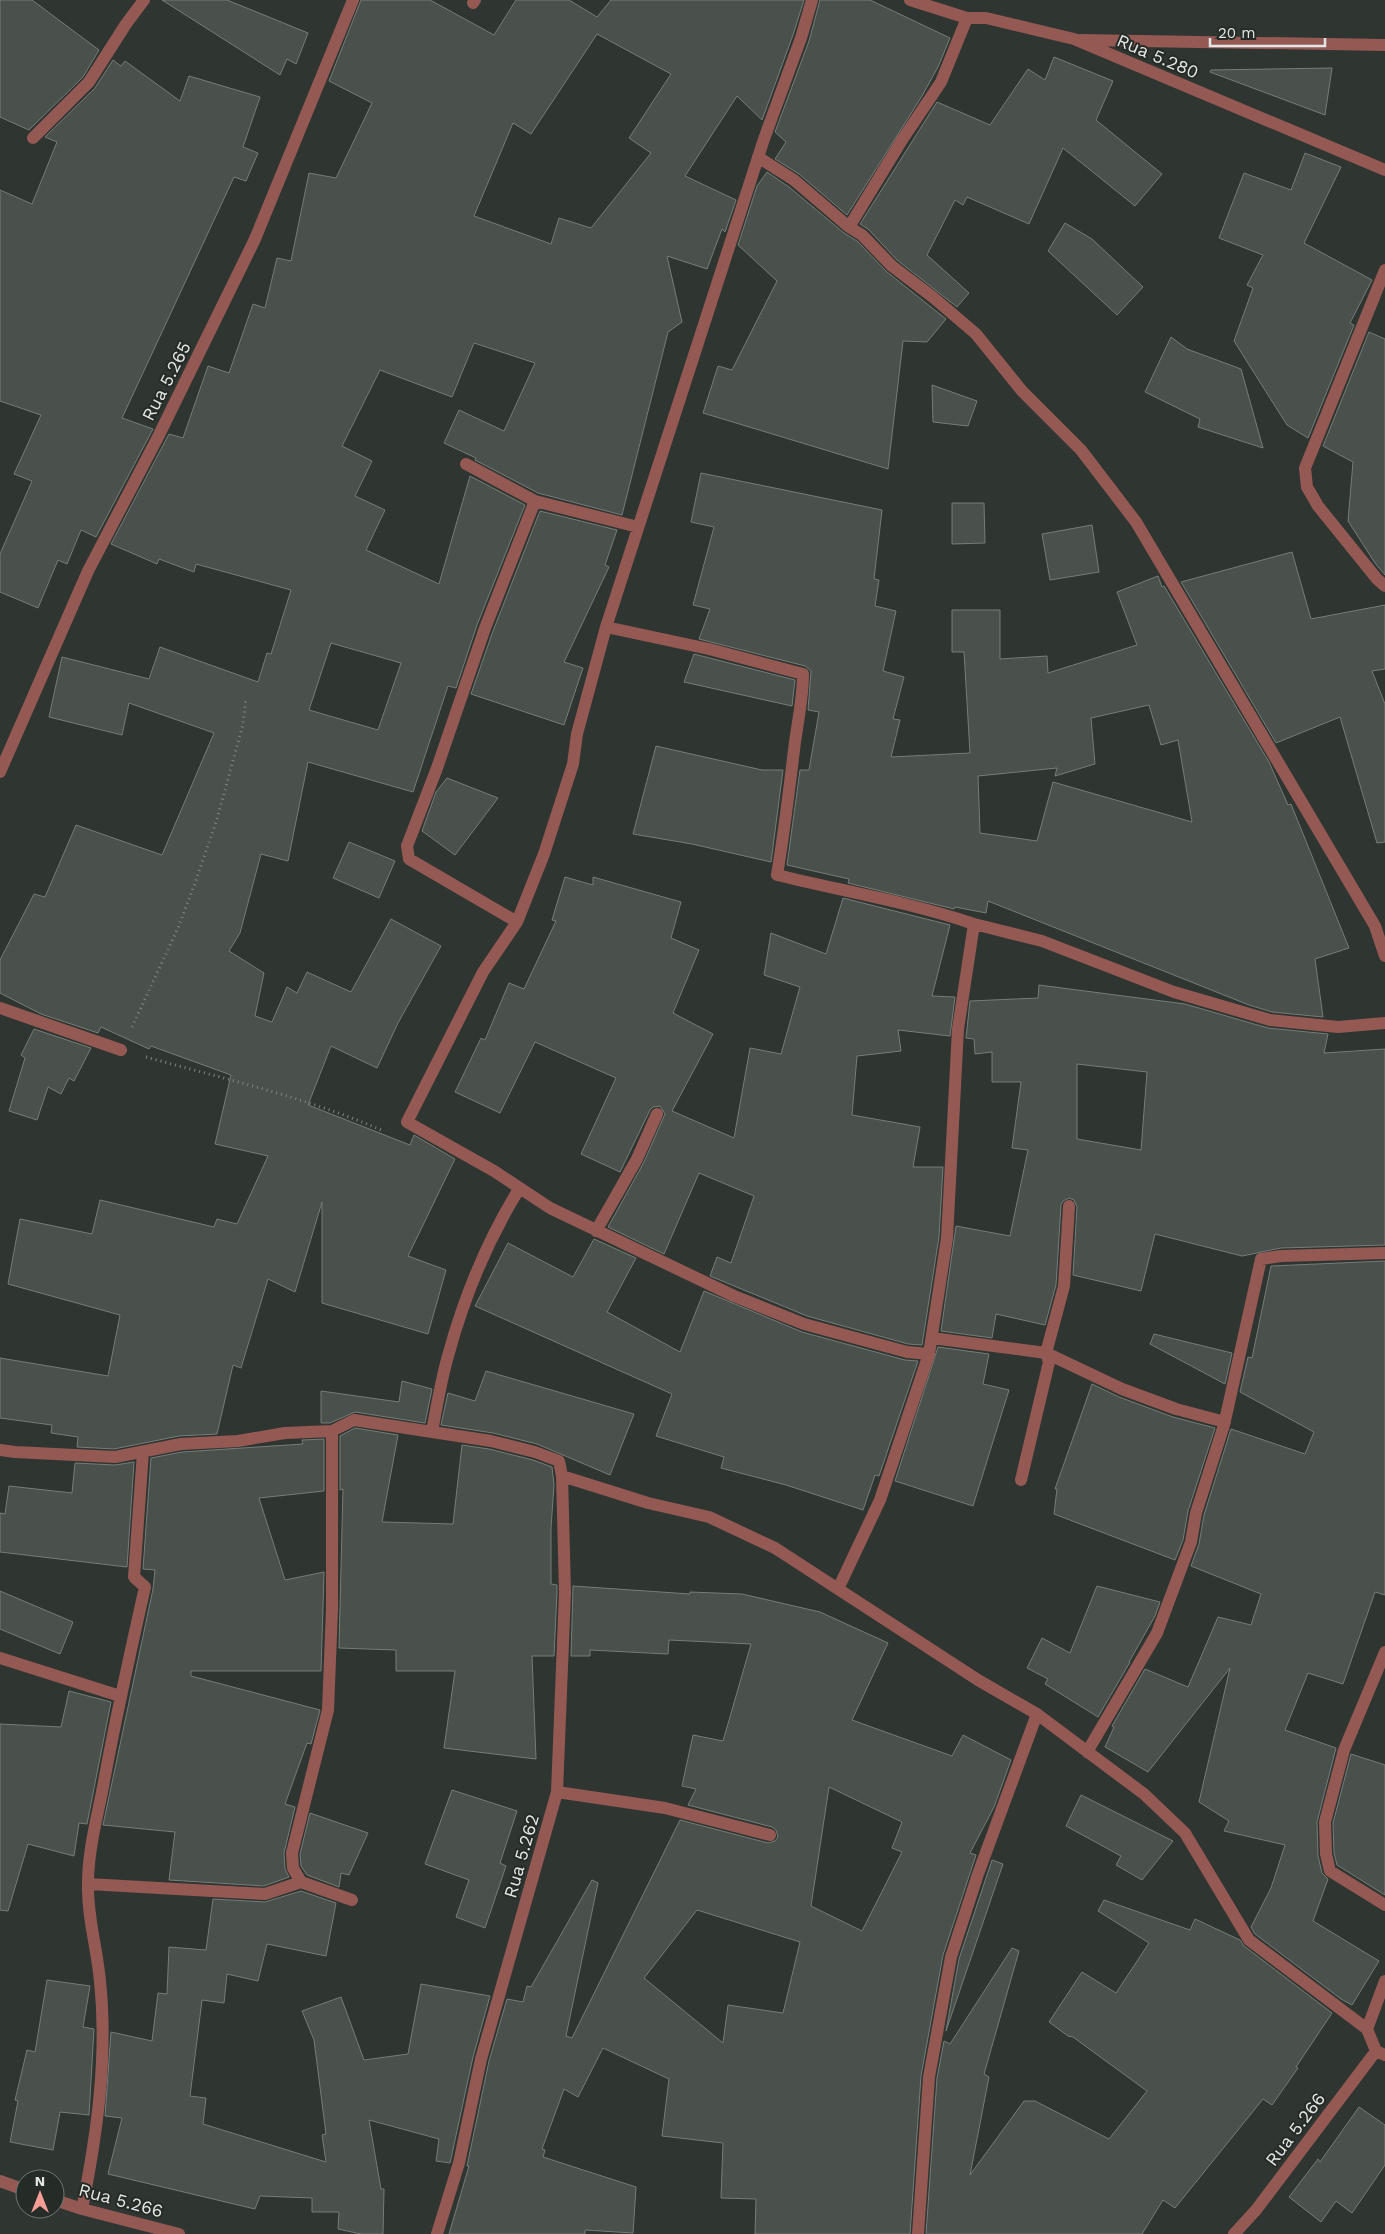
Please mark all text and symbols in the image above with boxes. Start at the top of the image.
scale bar [1210,15,1325,47]
text: 20 m [1218,24,1256,42]
street label: Rua 5.280 [1114,29,1202,83]
street label: Rua 5.265 [137,338,195,424]
street label: Rua 5.262 [499,1812,543,1900]
street label: Rua 5.266 [1261,2088,1329,2170]
north arrow [15,2169,65,2219]
text: N [35,2173,45,2189]
street label: Rua 5.266 [77,2179,165,2221]

